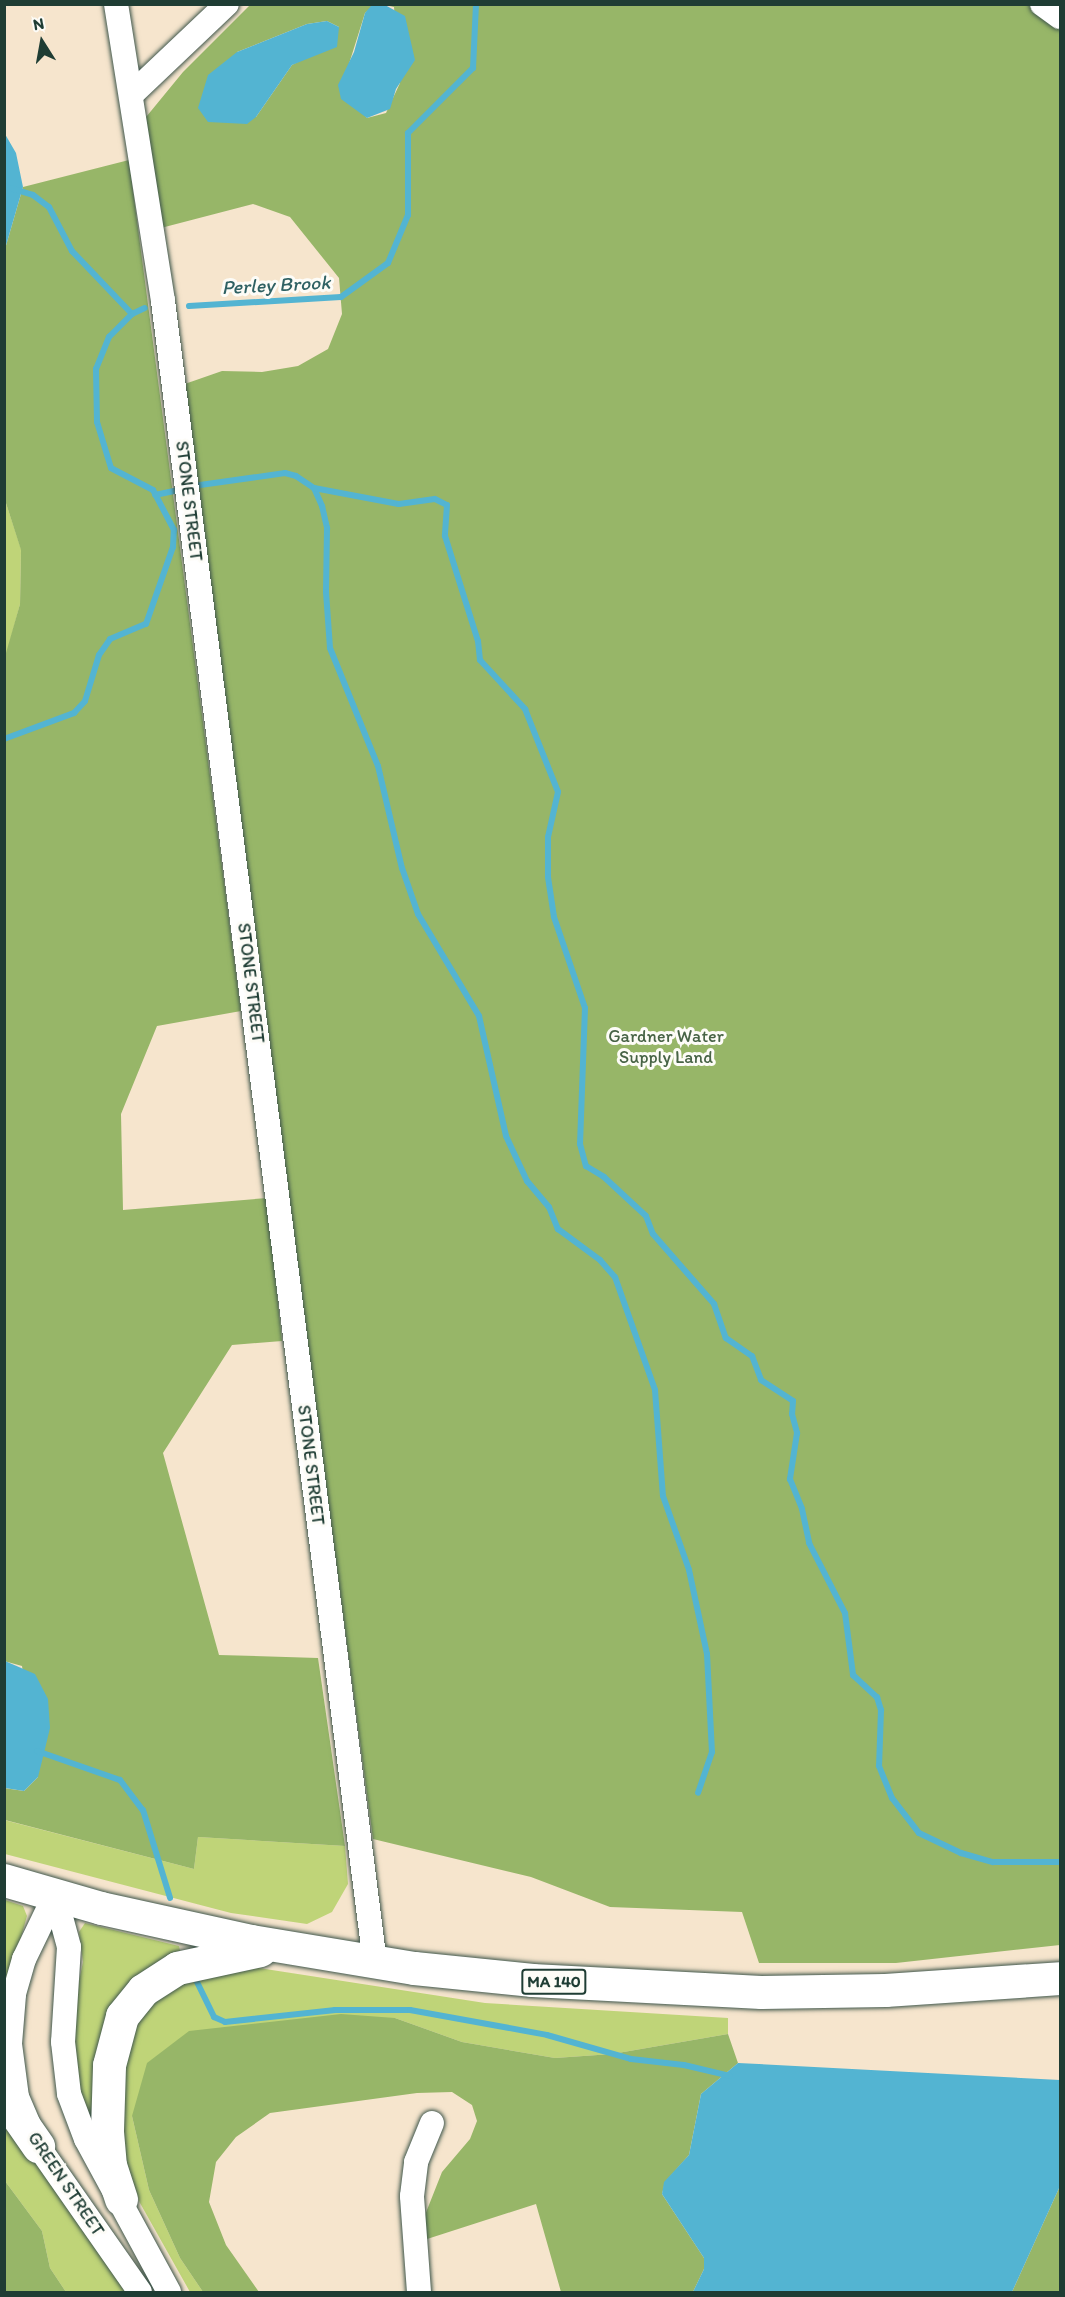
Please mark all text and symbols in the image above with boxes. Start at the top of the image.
north arrow [12,12,72,72]
text: N [31,13,46,34]
water label: Perley Brook [221,270,331,300]
street label: STONE STREET [171,440,207,562]
street label: STONE STREET [233,922,269,1044]
park label: Gardner Water Supply Land [609,1026,723,1068]
street label: STONE STREET [293,1404,329,1526]
road number: MA 140 [521,1969,587,1995]
street label: GREEN STREET [23,2128,109,2240]

